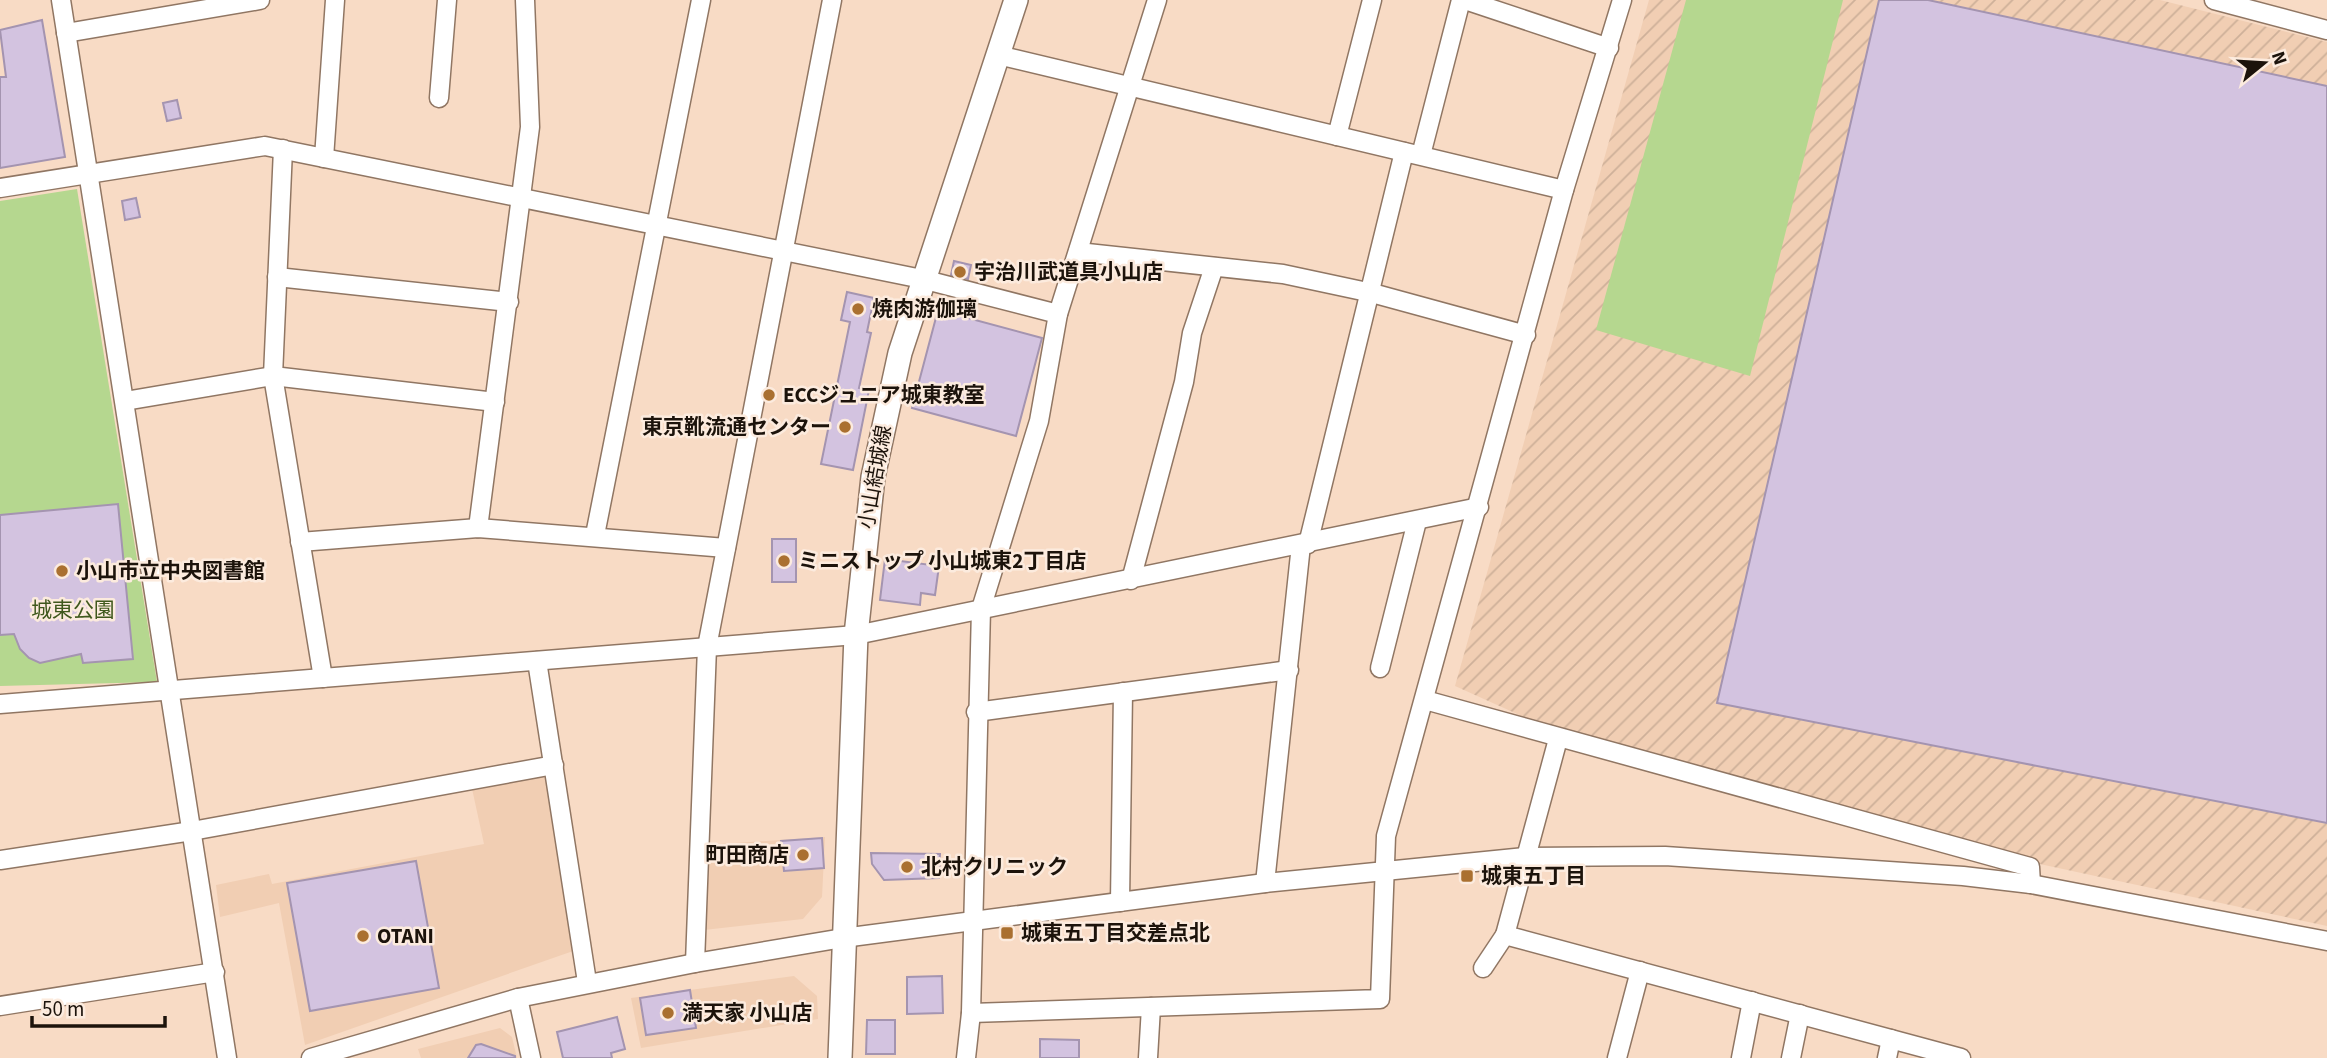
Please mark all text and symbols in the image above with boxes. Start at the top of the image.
north arrow [2229,28,2299,98]
text: N [2264,48,2294,68]
place label: 宇治川武道具小山店 [974,257,1163,287]
marker: 宇治川武道具小山店 [952,264,968,280]
place label: 焼肉游伽璃 [872,294,977,324]
marker: 焼肉游伽璃 [850,301,866,317]
place label: ECCジュニア城東教室 [783,380,985,410]
marker: ECCジュニア城東教室 [761,387,777,403]
place label: 東京靴流通センター [642,412,831,442]
marker: 東京靴流通センター [837,419,853,435]
street label: 小山結城線 [851,423,899,531]
place label: ミニストップ 小山城東2丁目店 [798,546,1086,576]
marker: ミニストップ 小山城東2丁目店 [776,553,792,569]
place label: 小山市立中央図書館 [76,556,265,586]
marker: 小山市立中央図書館 [54,563,70,579]
park label: 城東公園 [31,595,115,625]
place label: 町田商店 [705,840,789,870]
marker: 町田商店 [795,847,811,863]
place label: 北村クリニック [921,852,1068,882]
marker: 北村クリニック [899,859,915,875]
place label: 城東五丁目 [1481,861,1586,891]
marker: 城東五丁目 [1459,868,1475,884]
place label: 城東五丁目交差点北 [1021,918,1210,948]
place label: OTANI [377,921,434,951]
marker: 城東五丁目交差点北 [999,925,1015,941]
marker: OTANI [355,928,371,944]
scale bar [32,984,164,1028]
text: 50 m [42,994,84,1024]
place label: 満天家 小山店 [682,998,812,1028]
marker: 満天家 小山店 [660,1005,676,1021]

